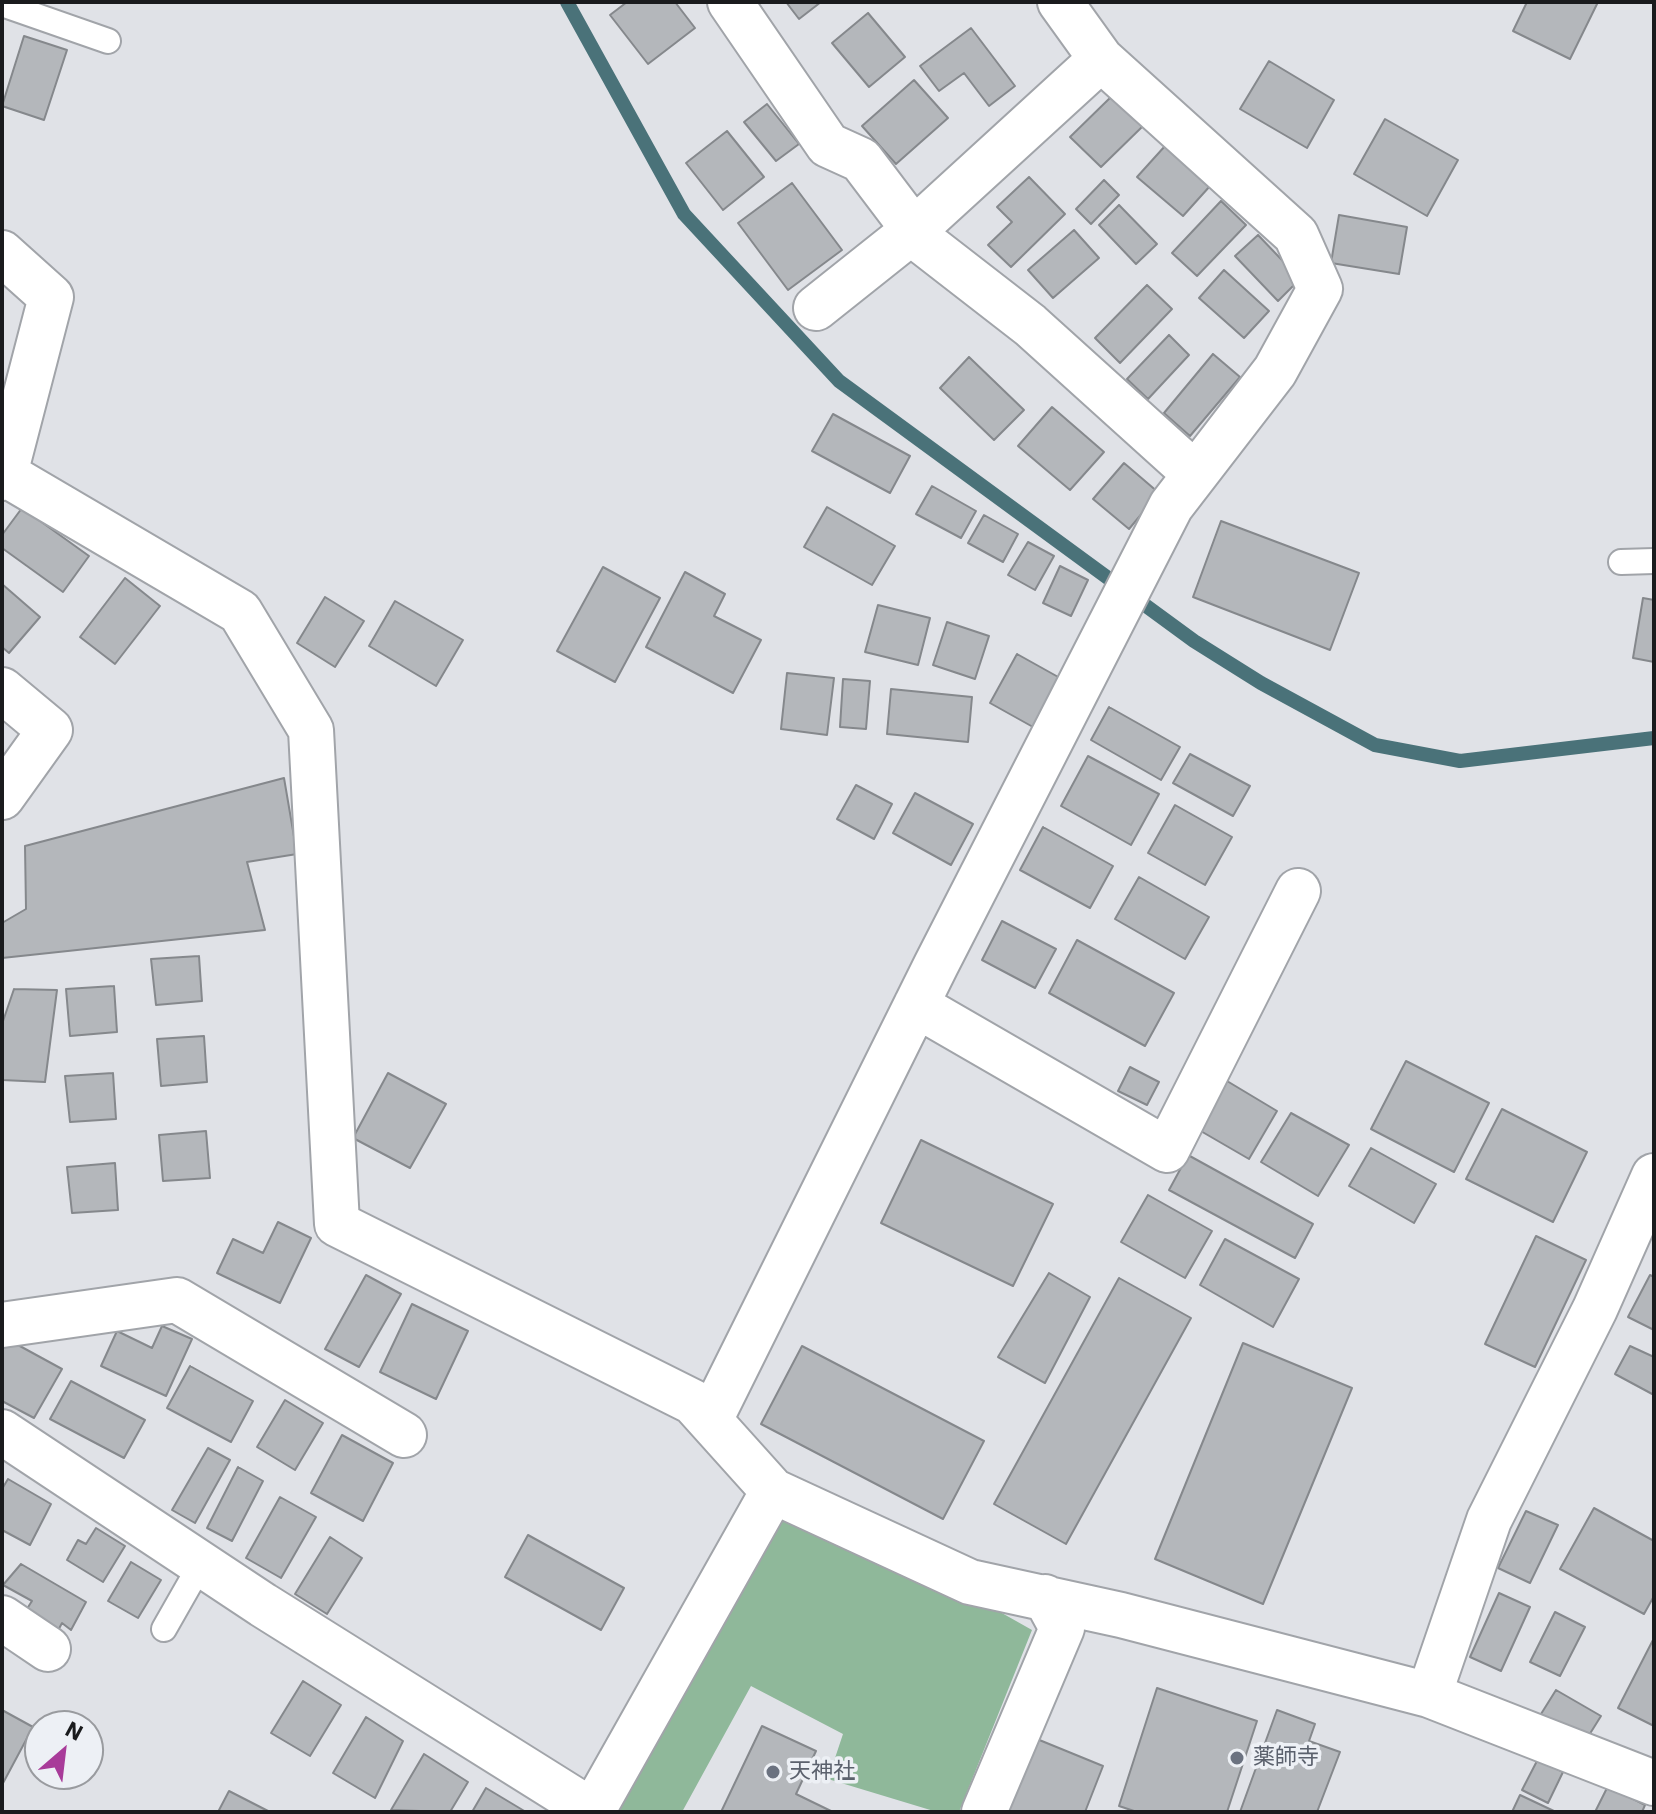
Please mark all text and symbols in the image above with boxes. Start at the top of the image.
north arrow [24,1710,104,1790]
text: N [61,1714,88,1747]
place label: 薬師寺 [1253,1745,1319,1771]
marker: 薬師寺 [1228,1749,1246,1767]
place label: 天神社 [789,1759,855,1785]
marker: 天神社 [764,1763,782,1781]

